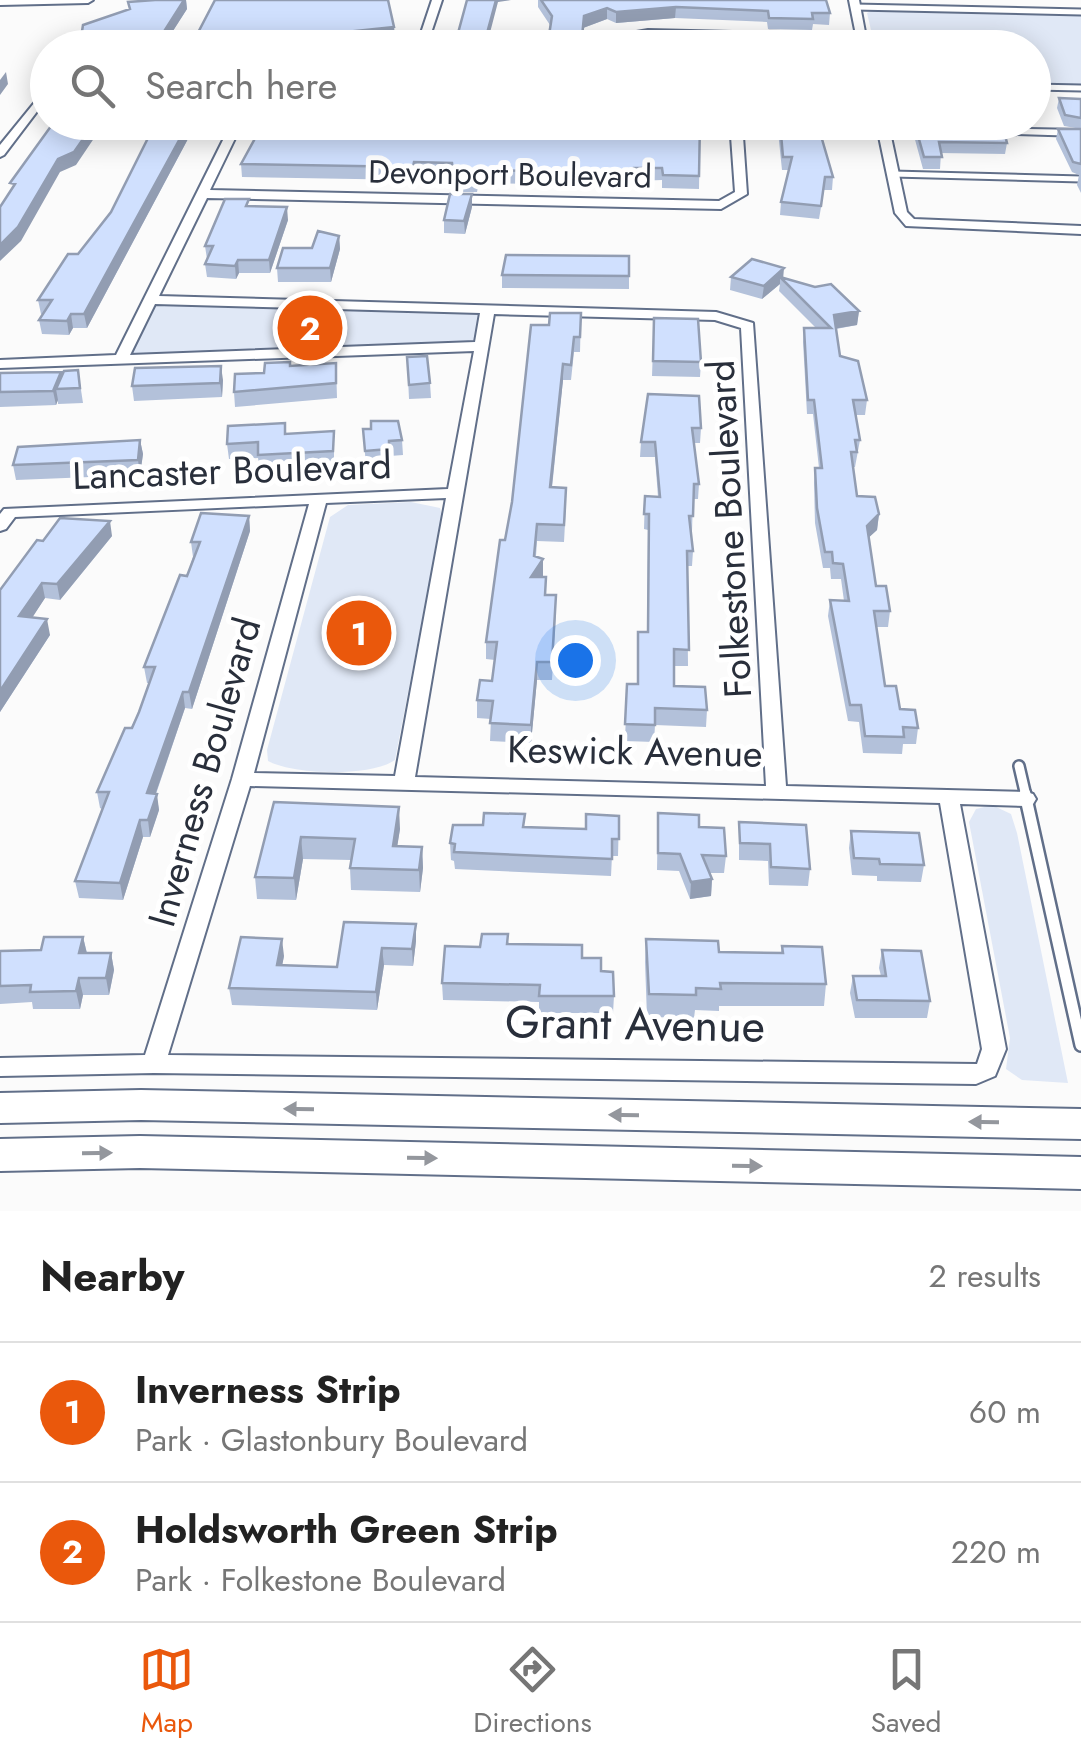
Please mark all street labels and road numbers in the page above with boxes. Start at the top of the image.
street label: Devonport Boulevard [368,149,652,199]
street label: Folkestone Boulevard [693,359,765,699]
street label: Lancaster Boulevard [71,437,393,503]
street label: Inverness Boulevard [134,611,274,933]
street label: Keswick Avenue [507,721,763,781]
street label: Grant Avenue [504,989,766,1059]

